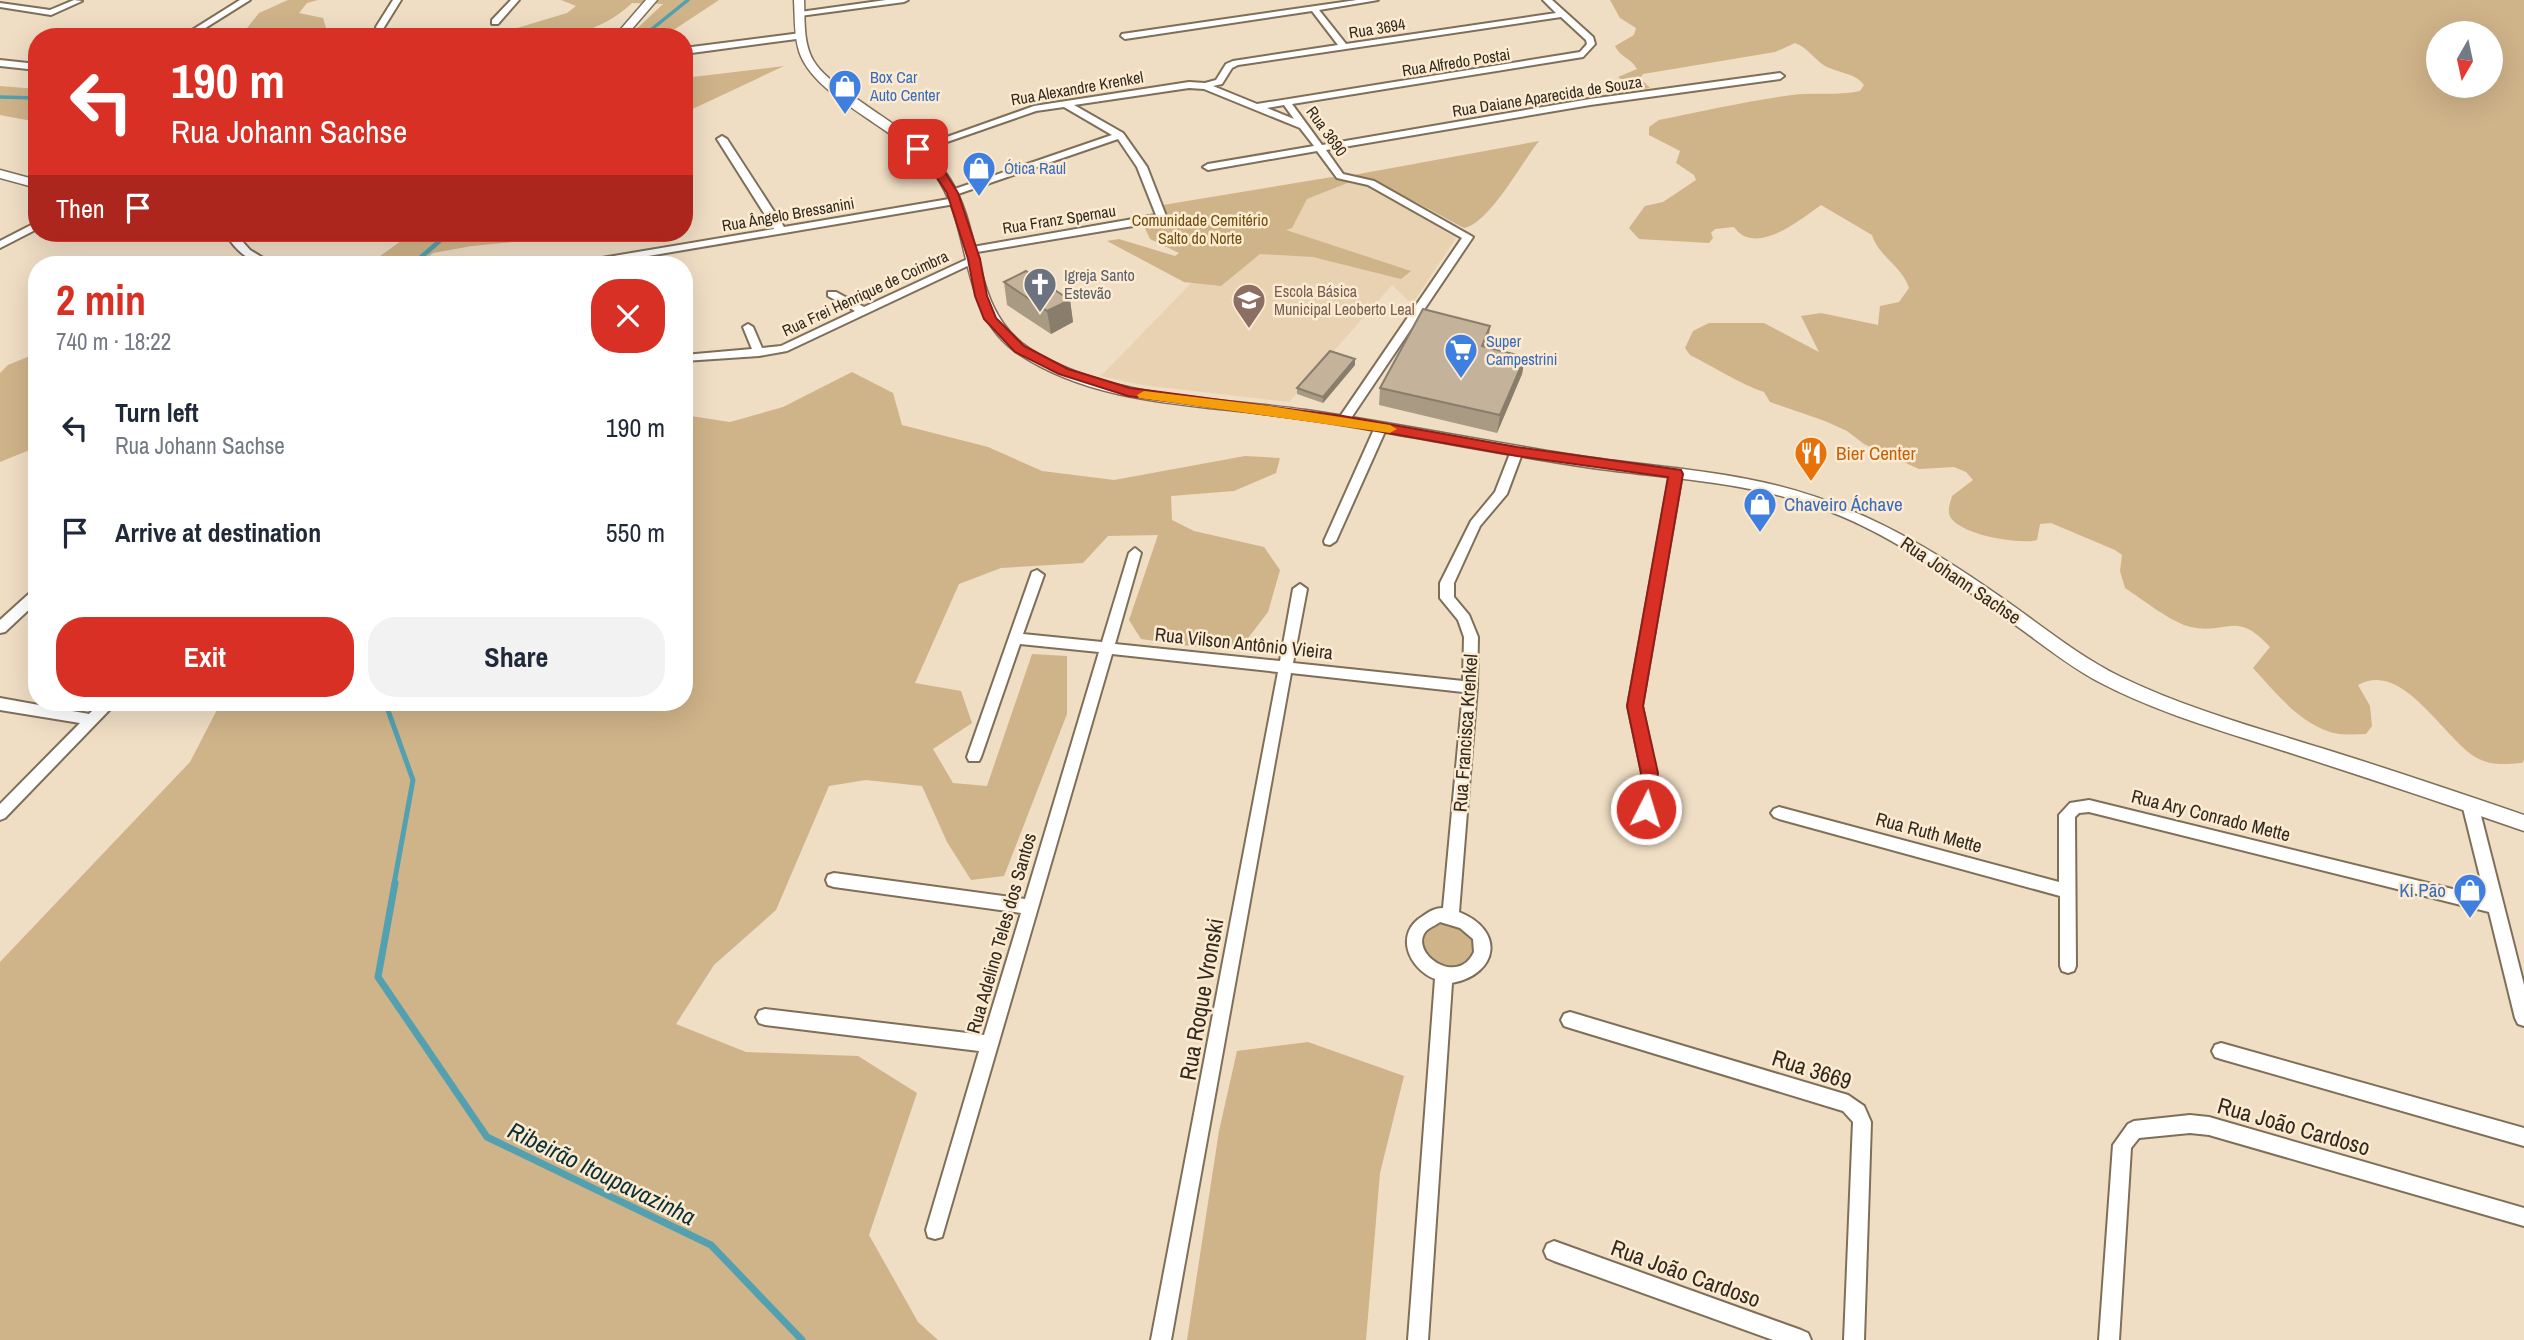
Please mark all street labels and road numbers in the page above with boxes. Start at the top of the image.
street label: Rua 3694 [1347,13,1407,43]
street label: Rua Alfredo Postai [1400,43,1512,81]
street label: Rua Alexandre Krenkel [1009,66,1145,110]
street label: Rua Daiane Aparecida de Souza [1451,70,1644,122]
street label: Rua 3690 [1301,102,1353,160]
street label: Rua Ângelo Bressanini [720,192,856,236]
street label: Rua Franz Spernau [1001,199,1117,239]
street label: Rua Frei Henrique de Coimbra [778,245,952,341]
street label: Rua Johann Sachse [1896,530,2026,630]
street label: Rua Vilson Antônio Vieira [1154,621,1335,665]
street label: Rua Francisca Krenkel [1447,653,1483,813]
street label: Rua Ary Conrado Mette [2129,783,2293,847]
street label: Rua Ruth Mette [1873,805,1985,859]
street label: Rua Adelino Teles dos Santos [960,829,1042,1036]
street label: Rua Roque Vronski [1172,916,1230,1082]
street label: Rua 3669 [1768,1042,1856,1096]
street label: Rua João Cardoso [2214,1089,2374,1163]
street label: Rua João Cardoso [1607,1232,1765,1314]

